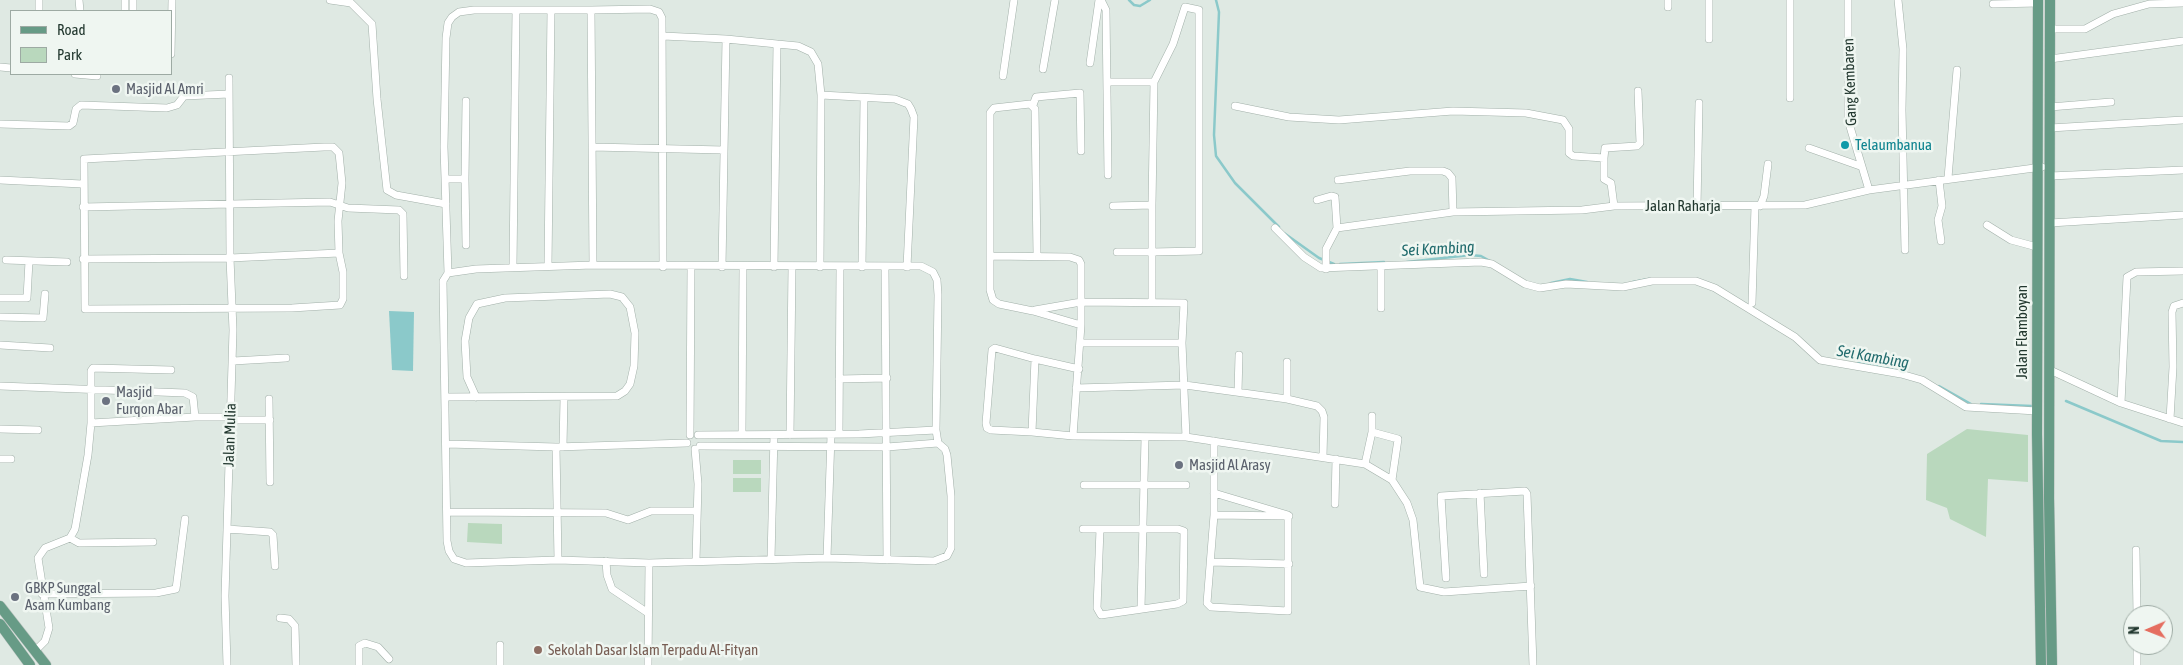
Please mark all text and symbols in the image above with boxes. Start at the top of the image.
legend [10,10,172,75]
text: Road [57,21,86,38]
street label: Gang Kembaren [1839,38,1861,126]
text: Park [57,46,82,63]
place label: Masjid Al Amri [126,80,204,98]
marker: Masjid Al Amri [110,83,122,95]
place label: Telaumbanua [1855,136,1932,154]
marker: Telaumbanua [1839,139,1851,151]
street label: Jalan Raharja [1645,197,1721,215]
water label: Sei Kambing [1401,238,1475,260]
street label: Jalan Flamboyan [2013,285,2031,379]
water label: Sei Kambing [1835,341,1911,373]
place label: Masjid Furqon Abar [116,383,183,418]
marker: Masjid Furqon Abar [100,395,112,407]
street label: Jalan Mulia [220,403,240,467]
place label: Masjid Al Arasy [1189,456,1271,474]
marker: Masjid Al Arasy [1173,459,1185,471]
place label: GBKP Sunggal Asam Kumbang [25,579,111,614]
marker: GBKP Sunggal Asam Kumbang [9,591,21,603]
north arrow [2123,605,2173,655]
text: N [2126,626,2142,635]
place label: Sekolah Dasar Islam Terpadu Al-Fityan [548,641,758,659]
marker: Sekolah Dasar Islam Terpadu Al-Fityan [532,644,544,656]

